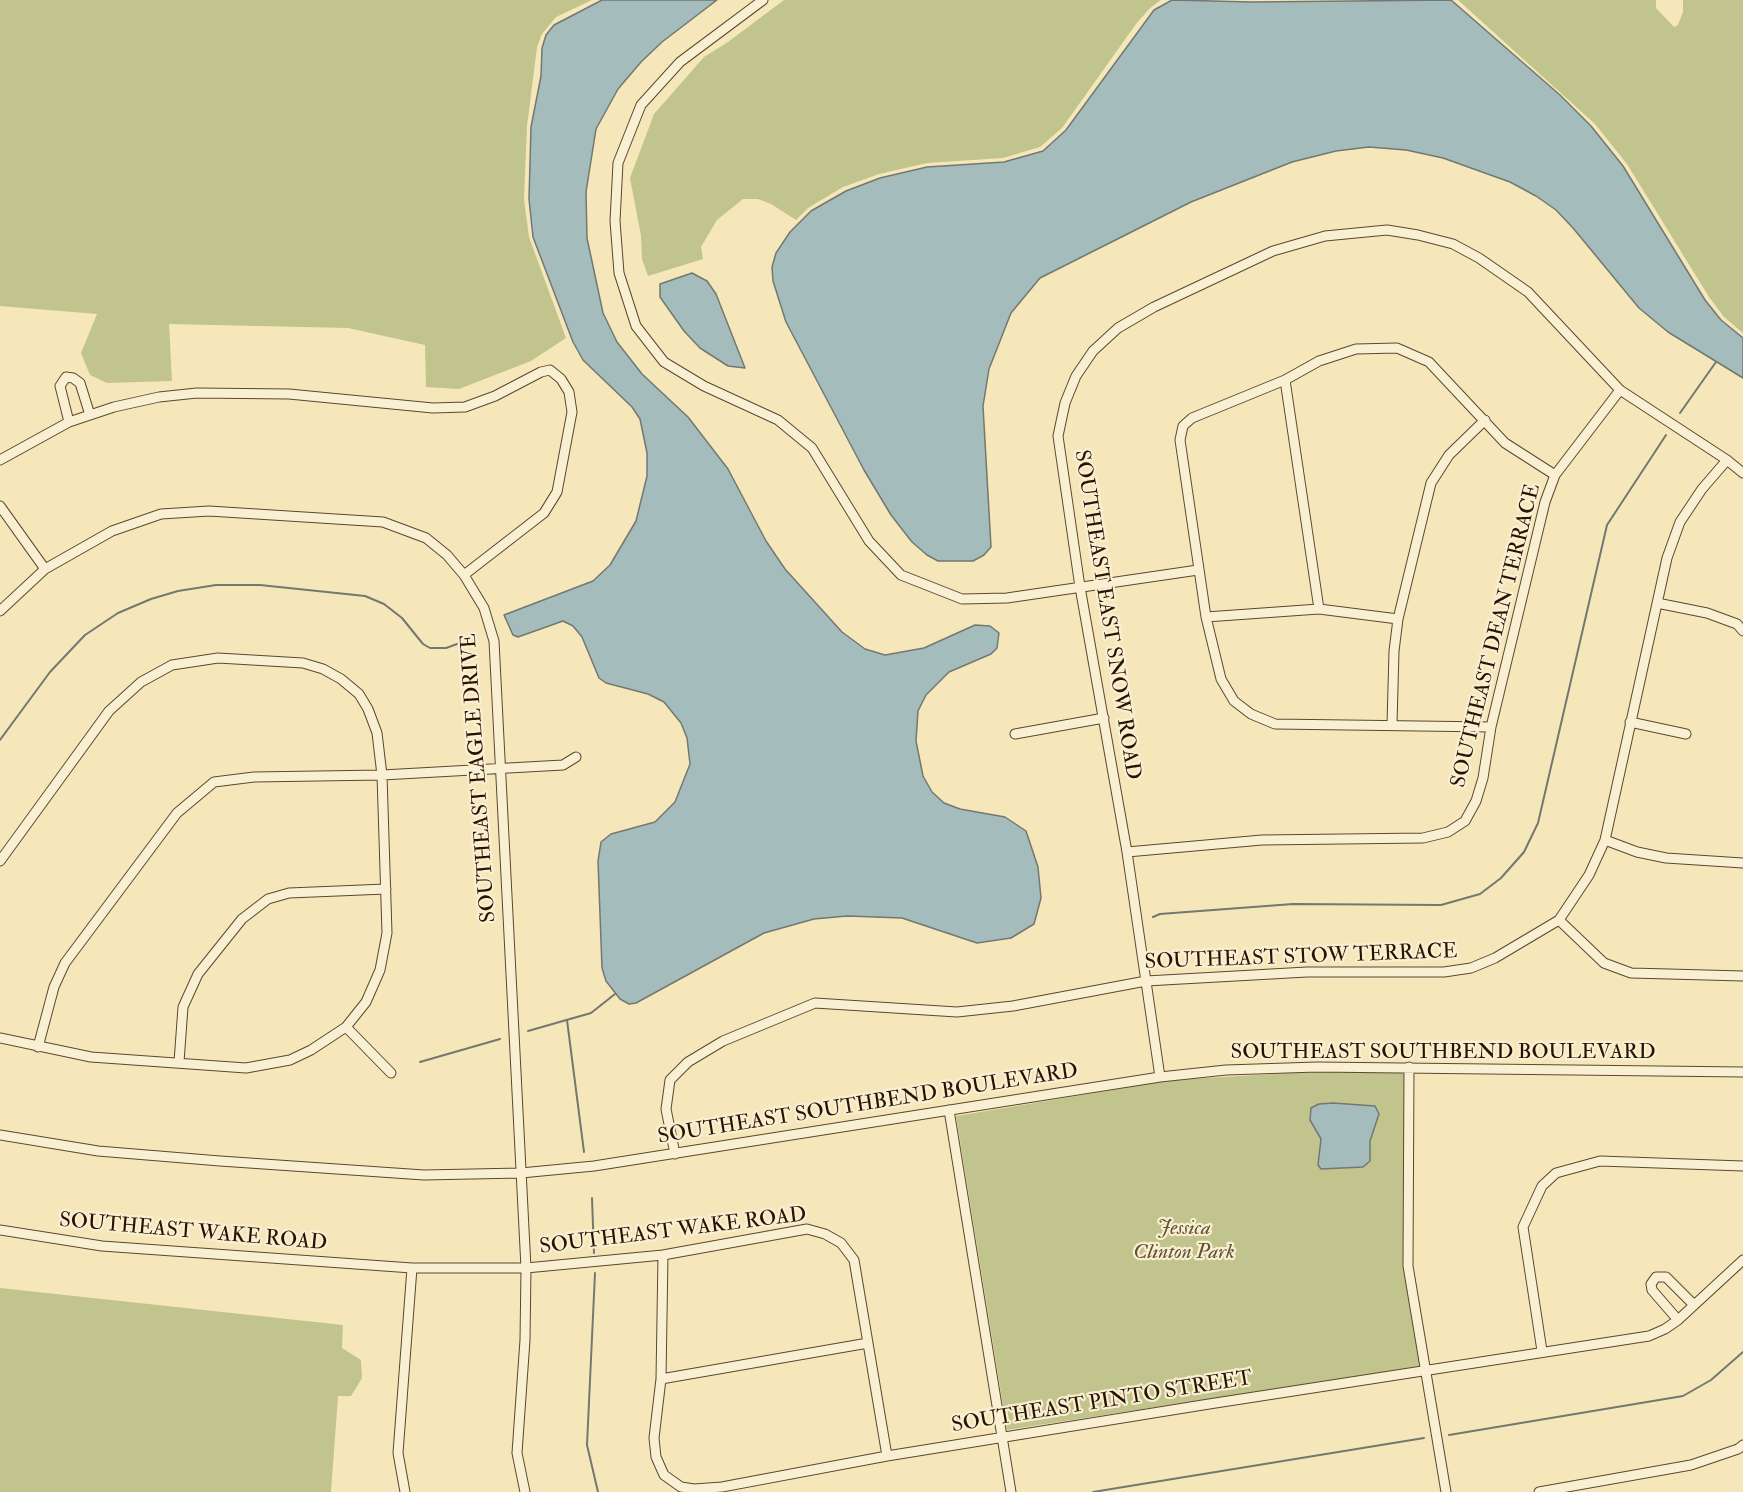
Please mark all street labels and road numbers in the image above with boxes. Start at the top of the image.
street label: SOUTHEAST EAST SNOW ROAD [1067,448,1145,782]
street label: SOUTHEAST DEAN TERRACE [1447,482,1547,790]
street label: SOUTHEAST EAGLE DRIVE [457,632,503,924]
street label: SOUTHEAST STOW TERRACE [1144,940,1458,976]
street label: SOUTHEAST SOUTHBEND BOULEVARD [1230,1040,1656,1066]
street label: SOUTHEAST SOUTHBEND BOULEVARD [656,1059,1080,1151]
street label: SOUTHEAST WAKE ROAD [538,1203,808,1261]
street label: SOUTHEAST WAKE ROAD [58,1209,328,1257]
street label: SOUTHEAST PINTO STREET [950,1367,1254,1439]

